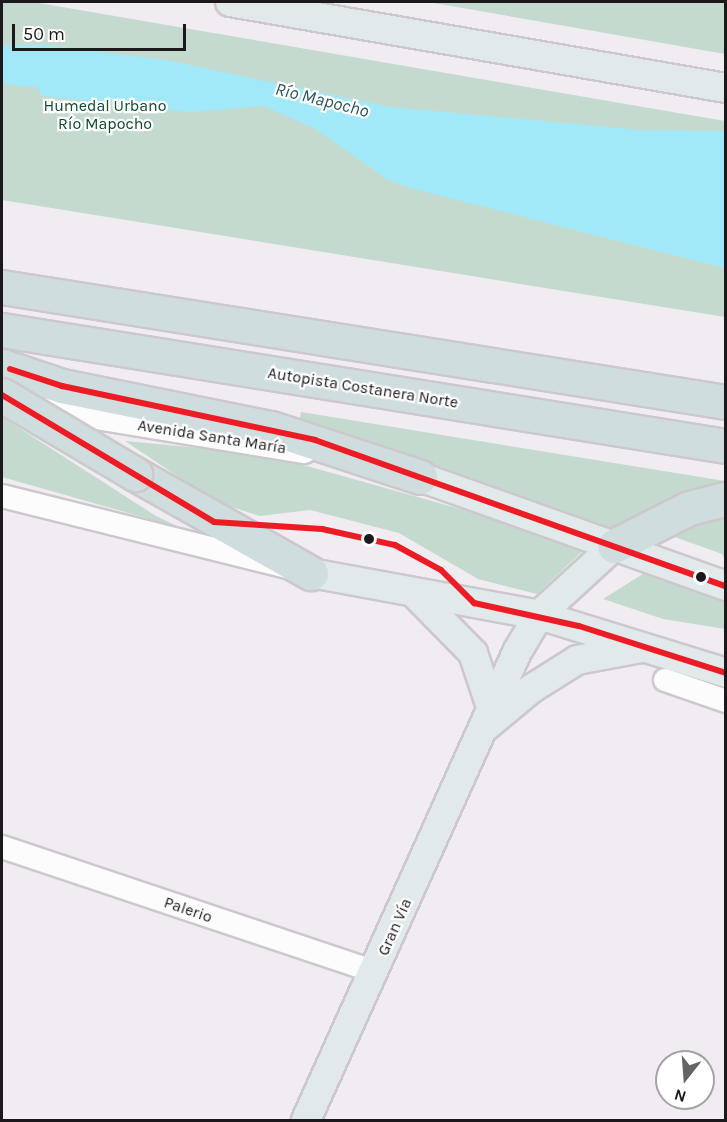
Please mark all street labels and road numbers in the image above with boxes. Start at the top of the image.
street label: Autopista Costanera Norte [266,363,460,413]
street label: Avenida Santa María [136,416,288,458]
street label: Palerio [161,893,215,927]
street label: Gran Vía [374,895,416,959]

